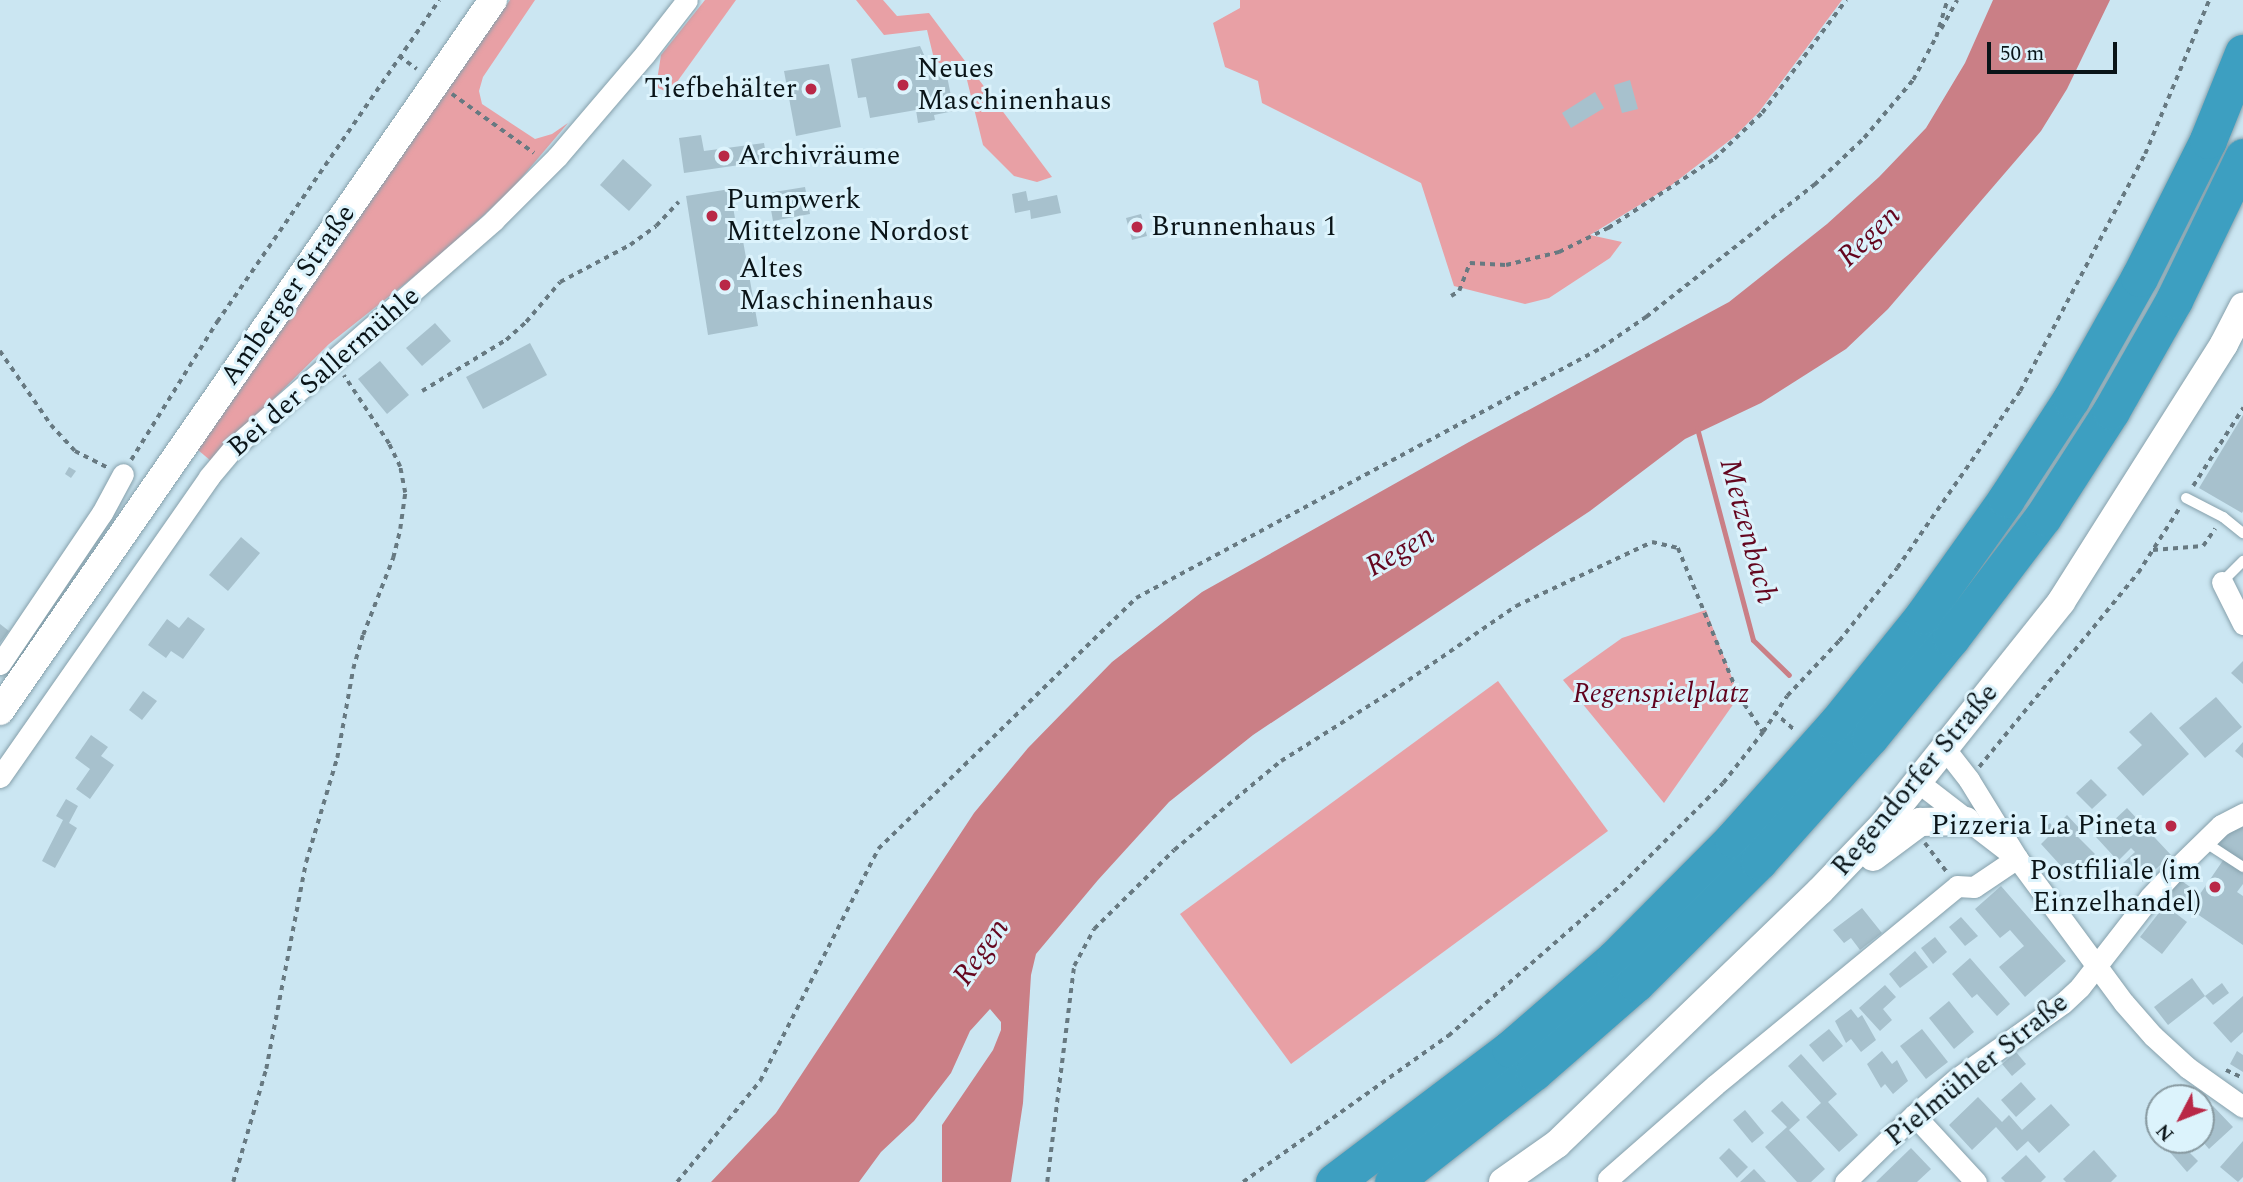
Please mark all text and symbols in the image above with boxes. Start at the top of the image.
scale bar [1991,28,2120,72]
text: 50 m [2000,38,2044,70]
place label: Neues Maschinenhaus [917,52,1112,118]
place label: Tiefbehälter [644,72,797,106]
marker: Neues Maschinenhaus [895,77,911,93]
marker: Tiefbehälter [803,81,819,97]
place label: Archivräume [738,139,900,173]
marker: Archivräume [716,148,732,164]
place label: Pumpwerk Mittelzone Nordost [726,183,970,249]
water label: Regen [1830,197,1908,275]
street label: Amberger Straße [213,198,363,392]
marker: Pumpwerk Mittelzone Nordost [704,208,720,224]
place label: Brunnenhaus 1 [1151,210,1337,244]
marker: Brunnenhaus 1 [1129,219,1145,235]
place label: Altes Maschinenhaus [739,252,934,318]
marker: Altes Maschinenhaus [717,277,733,293]
street label: Bei der Sallermühle [221,280,427,464]
water label: Metzenbach [1711,455,1785,607]
water label: Regen [1359,517,1441,585]
park label: Regenspielplatz [1573,677,1749,711]
street label: Regendorfer Straße [1825,677,2005,883]
place label: Pizzeria La Pineta [1931,809,2157,843]
marker: Pizzeria La Pineta [2163,818,2179,834]
place label: Postfiliale (im Einzelhandel) [2029,854,2201,920]
marker: Postfiliale (im Einzelhandel) [2207,879,2223,895]
water label: Regen [945,911,1017,993]
street label: Pielmühler Straße [1879,986,2075,1154]
north arrow [2145,1084,2215,1154]
text: N [2150,1117,2181,1148]

